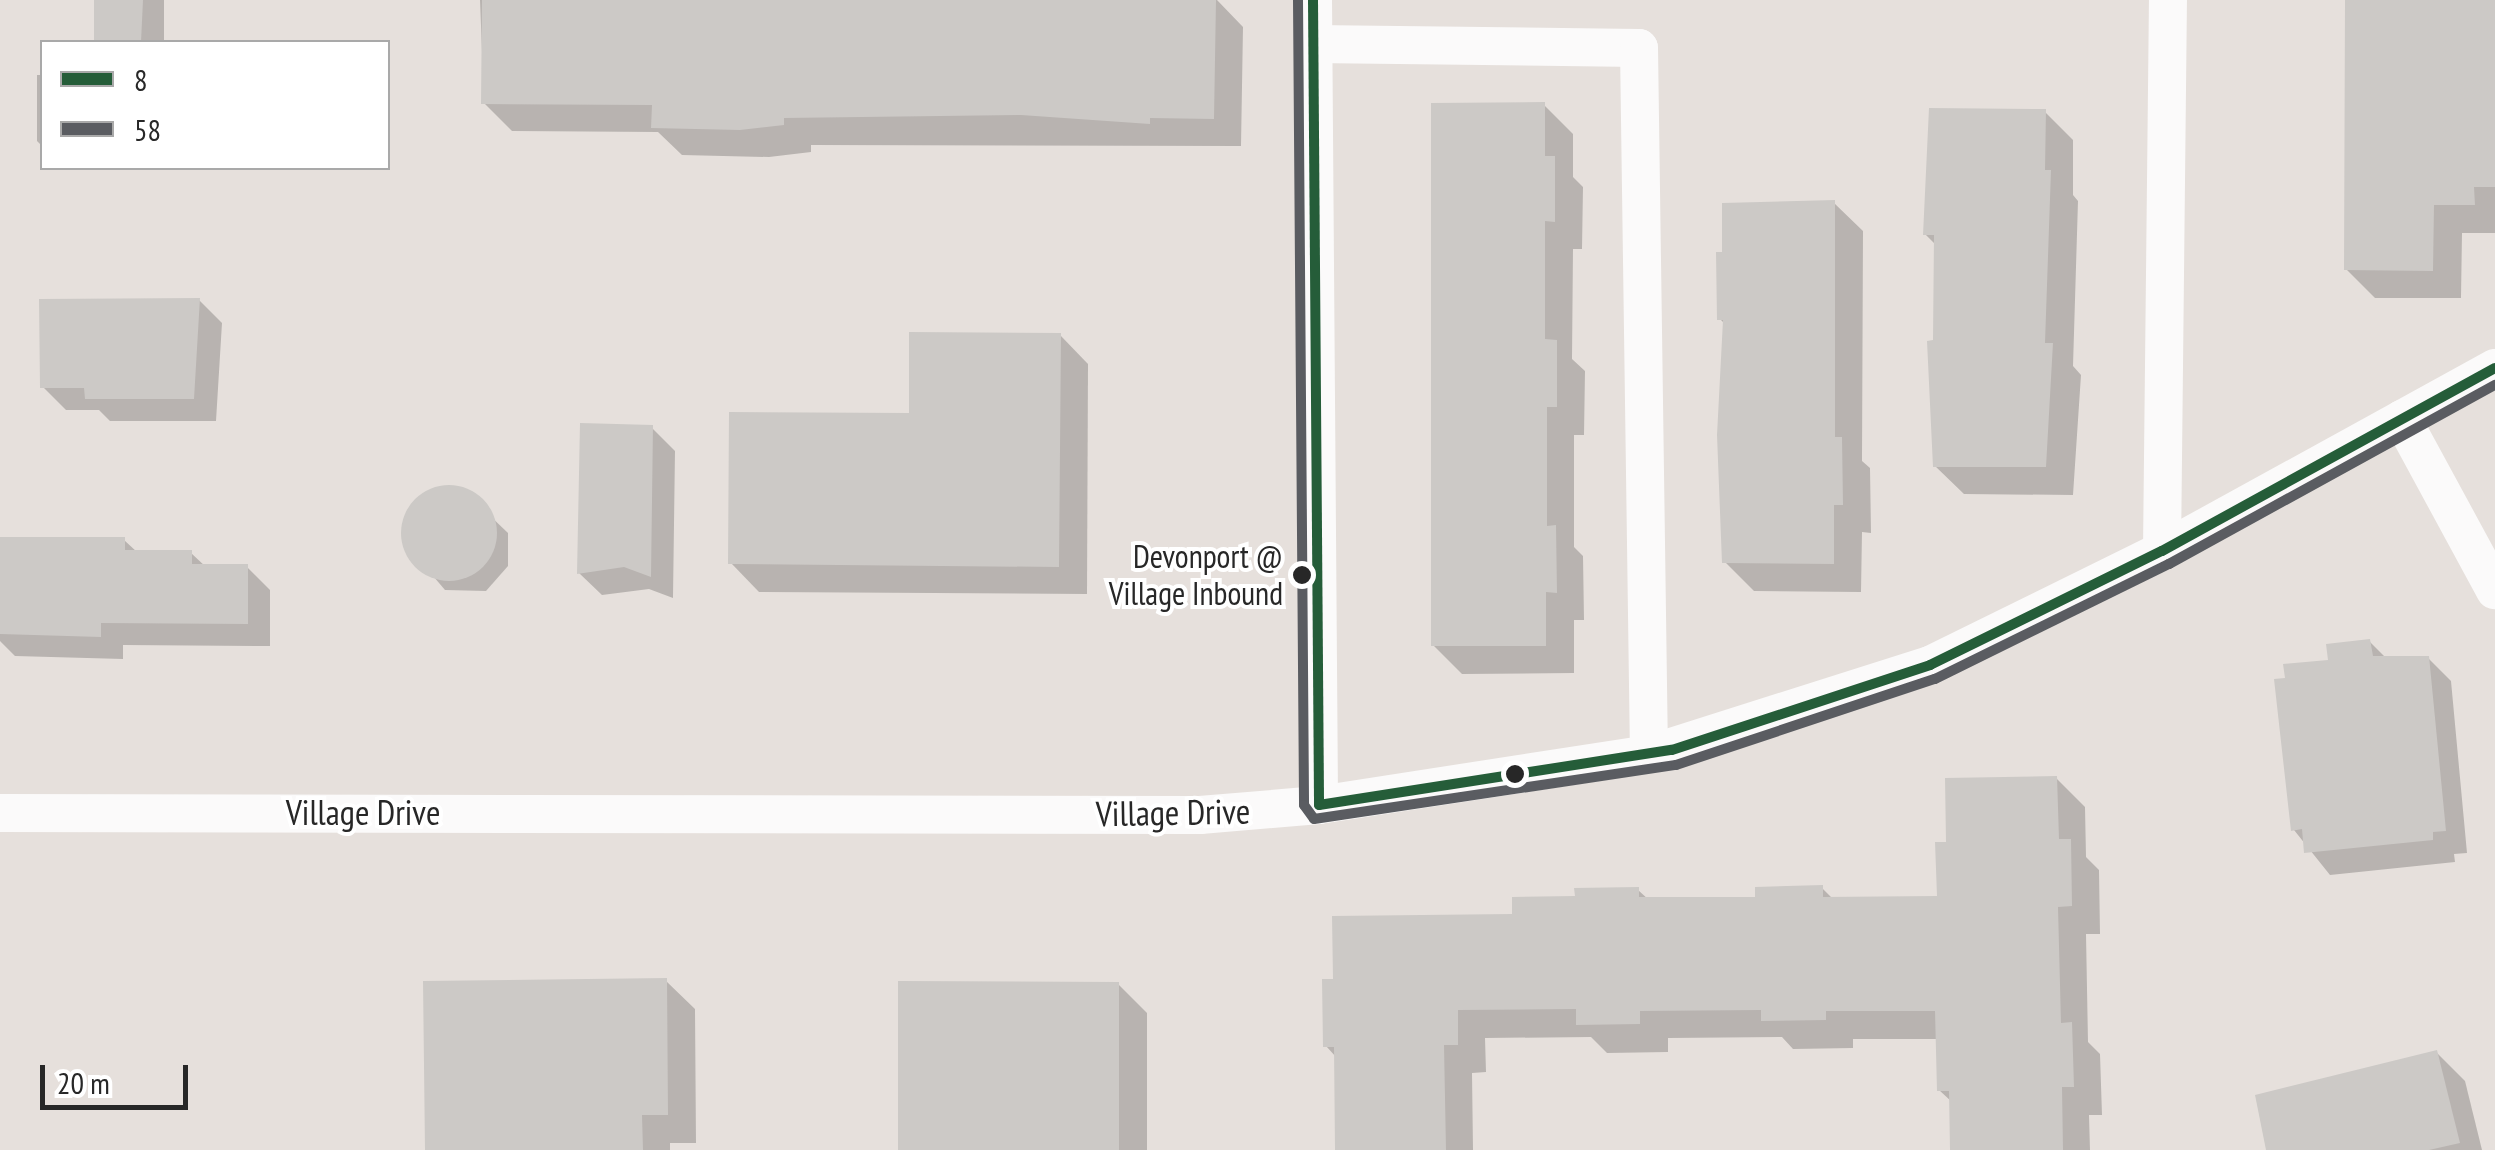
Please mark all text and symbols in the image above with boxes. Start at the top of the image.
legend [40,40,390,170]
text: 8 [134,60,148,99]
text: 58 [134,110,161,149]
place label: Devonport @ Village Inbound [1109,538,1283,613]
marker: Devonport @ Village Inbound [1292,565,1312,585]
unlabelled marker [1505,764,1525,784]
street label: Village Drive [1095,790,1251,834]
street label: Village Drive [286,791,440,833]
scale bar [45,1045,192,1107]
text: 20 m [57,1063,110,1102]

